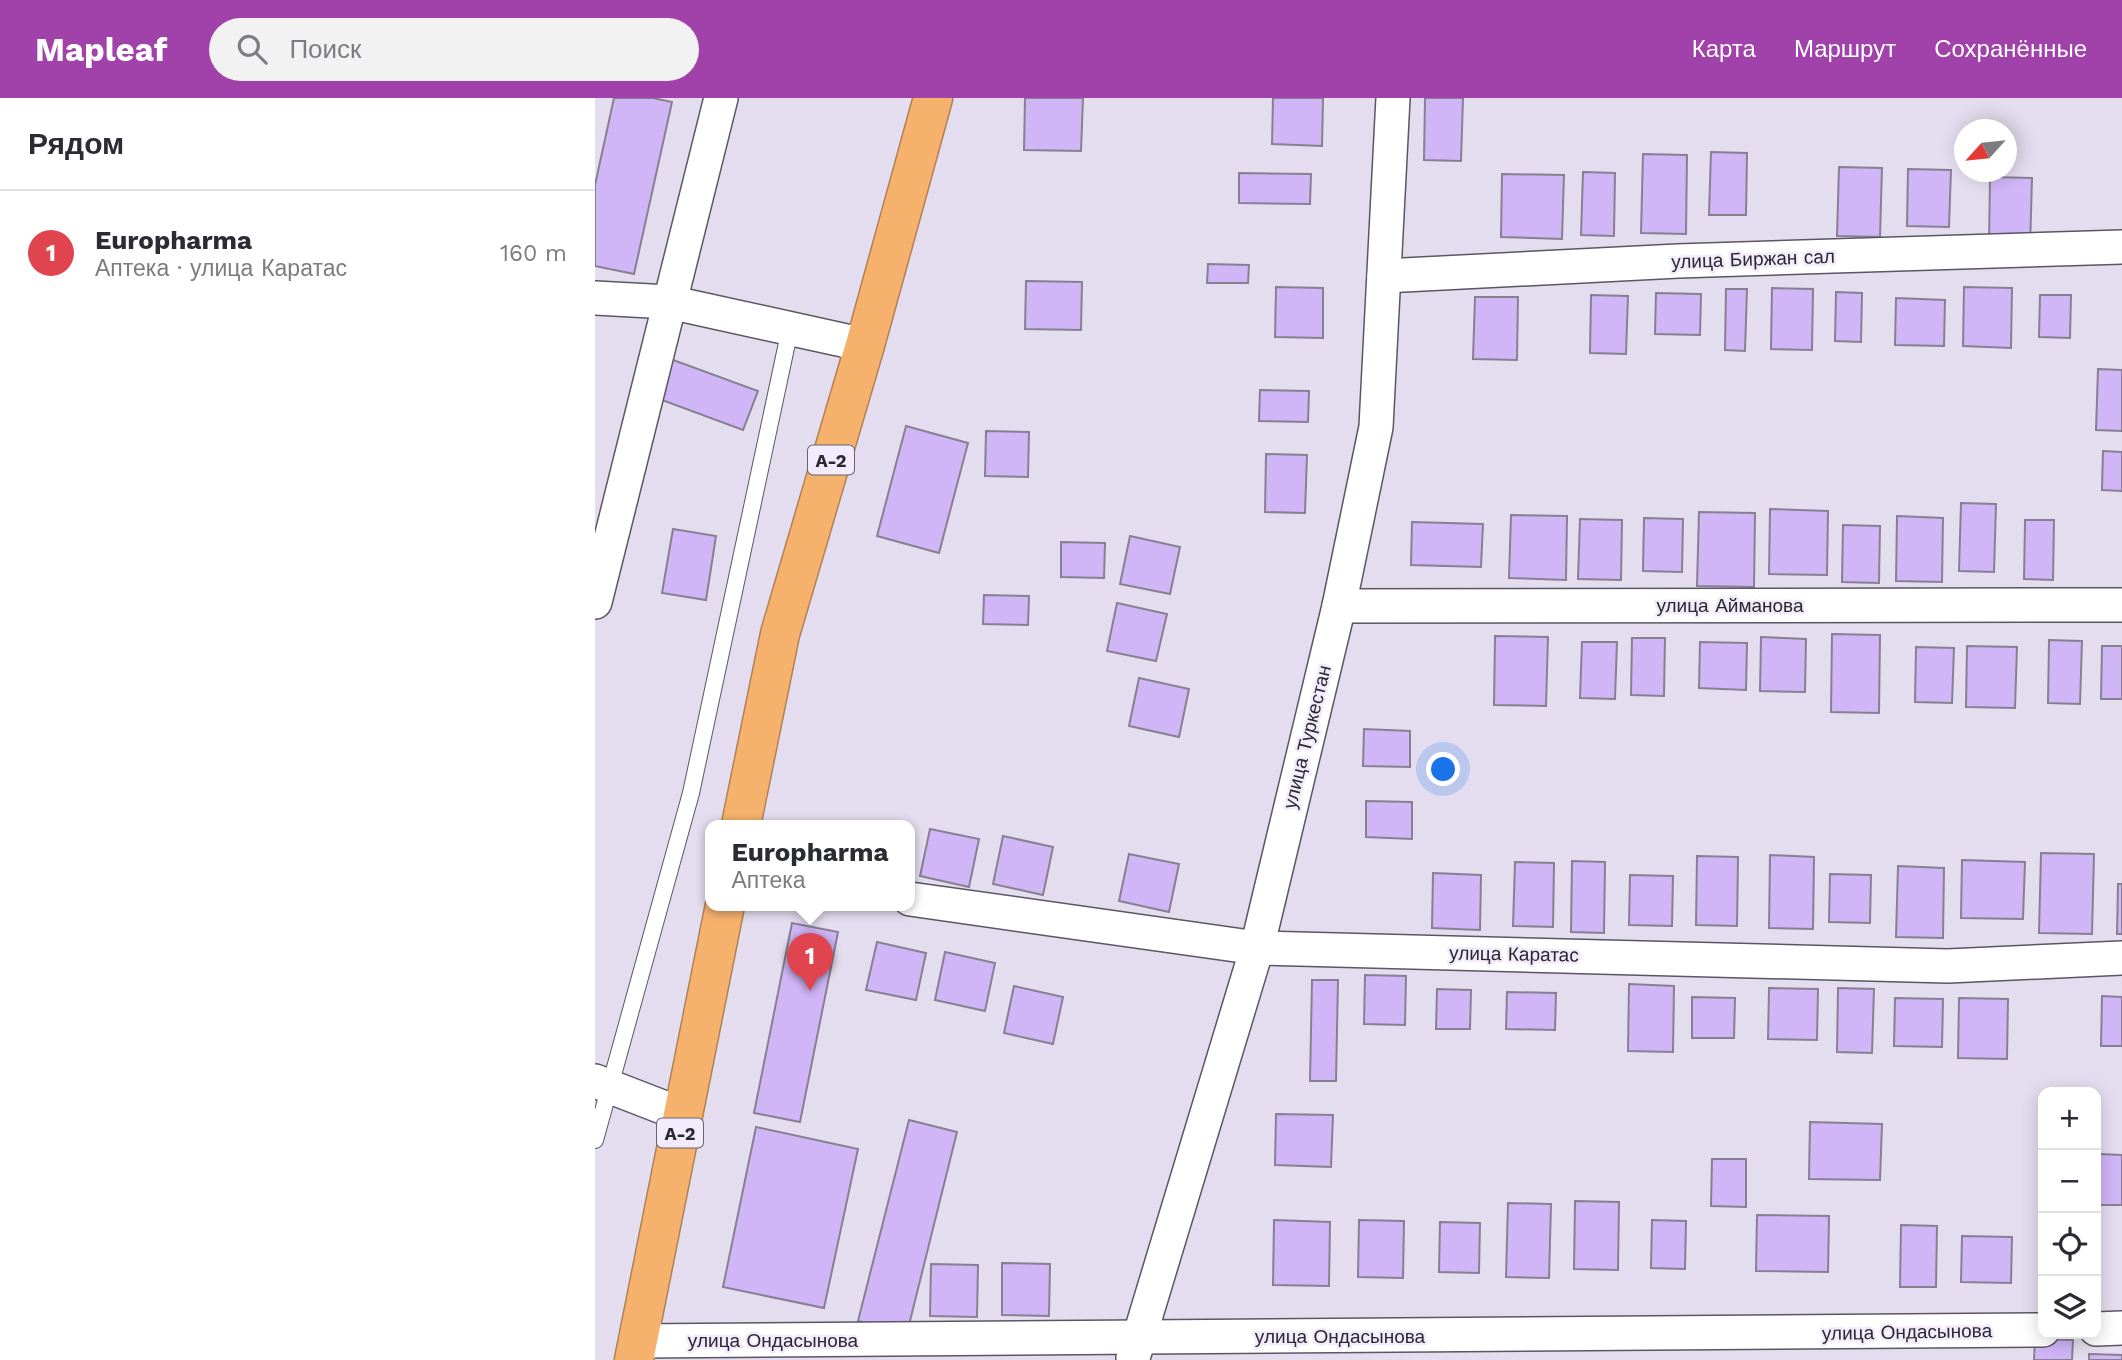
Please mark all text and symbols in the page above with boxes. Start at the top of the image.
search box [209,18,699,81]
text: Mapleaf [35,30,167,69]
icon: search [233,30,271,68]
text: Поиск [289,34,361,64]
text: Карта [1692,35,1756,63]
text: Маршрут [1794,35,1896,63]
text: Сохранённые [1934,35,2087,63]
north arrow [1954,119,2017,182]
text: Рядом [28,126,124,161]
text: Europharma [95,225,252,255]
text: 1 [46,240,56,267]
text: 160 m [500,240,567,267]
street label: улица Биржан сал [1671,245,1835,273]
text: Аптека · улица Каратас [95,255,347,282]
road number: A-2 [808,446,854,474]
street label: улица Айманова [1656,594,1804,617]
street label: улица Туркестан [1278,663,1336,811]
your location [1426,752,1460,786]
popup [705,820,915,911]
text: Europharma [731,837,889,867]
text: Аптека [731,867,806,894]
pin: 1 [787,933,833,991]
street label: улица Каратас [1449,941,1579,967]
map controls [2038,1087,2101,1339]
button: + [2038,1087,2101,1150]
road number: A-2 [657,1118,703,1148]
button: − [2038,1150,2101,1213]
button: locate [2038,1213,2101,1276]
button: layers [2038,1276,2101,1339]
street label: улица Ондасынова [1822,1319,1993,1345]
street label: улица Ондасынова [1255,1325,1426,1348]
street label: улица Ондасынова [688,1329,859,1352]

